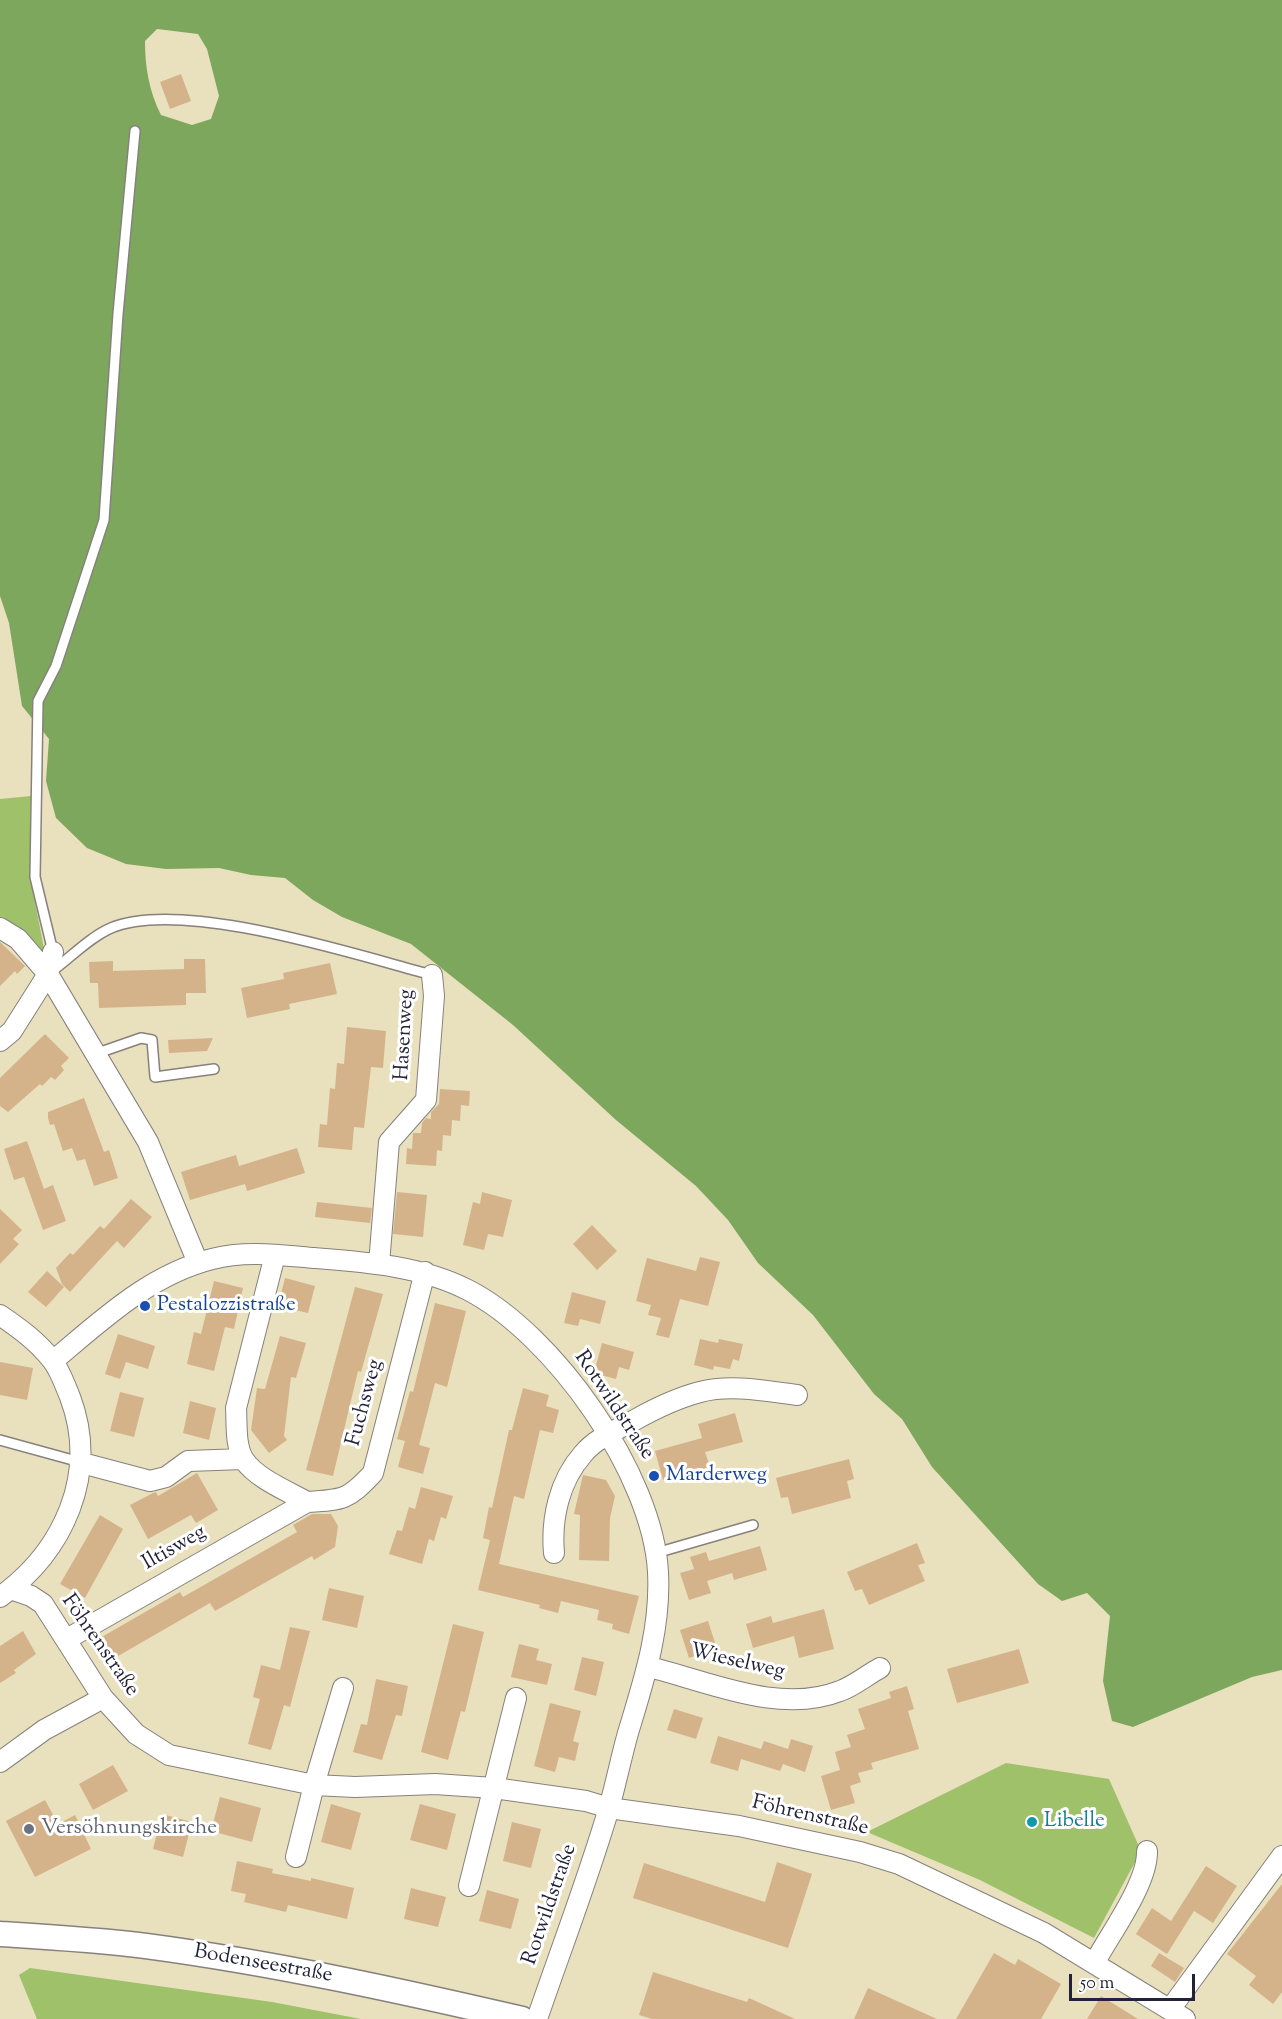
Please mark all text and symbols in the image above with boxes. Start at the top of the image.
street label: Hasenweg [391,989,421,1081]
place label: Pestalozzistraße [157,1293,296,1319]
marker: Pestalozzistraße [138,1299,152,1313]
street label: Rotwildstraße [567,1347,659,1465]
street label: Fuchsweg [342,1357,390,1449]
place label: Marderweg [666,1463,767,1489]
marker: Marderweg [647,1469,661,1483]
street label: Iltisweg [139,1521,211,1577]
street label: Föhrenstraße [55,1590,143,1702]
street label: Wieselweg [687,1640,787,1686]
street label: Föhrenstraße [749,1791,871,1843]
place label: Libelle [1044,1809,1105,1835]
marker: Libelle [1025,1815,1039,1829]
place label: Versöhnungskirche [41,1816,217,1842]
marker: Versöhnungskirche [22,1822,36,1836]
street label: Rotwildstraße [519,1841,583,1969]
street label: Bodenseestraße [192,1940,334,1990]
scale bar [1072,1962,1198,2000]
text: 50 m [1080,1971,1114,1997]

